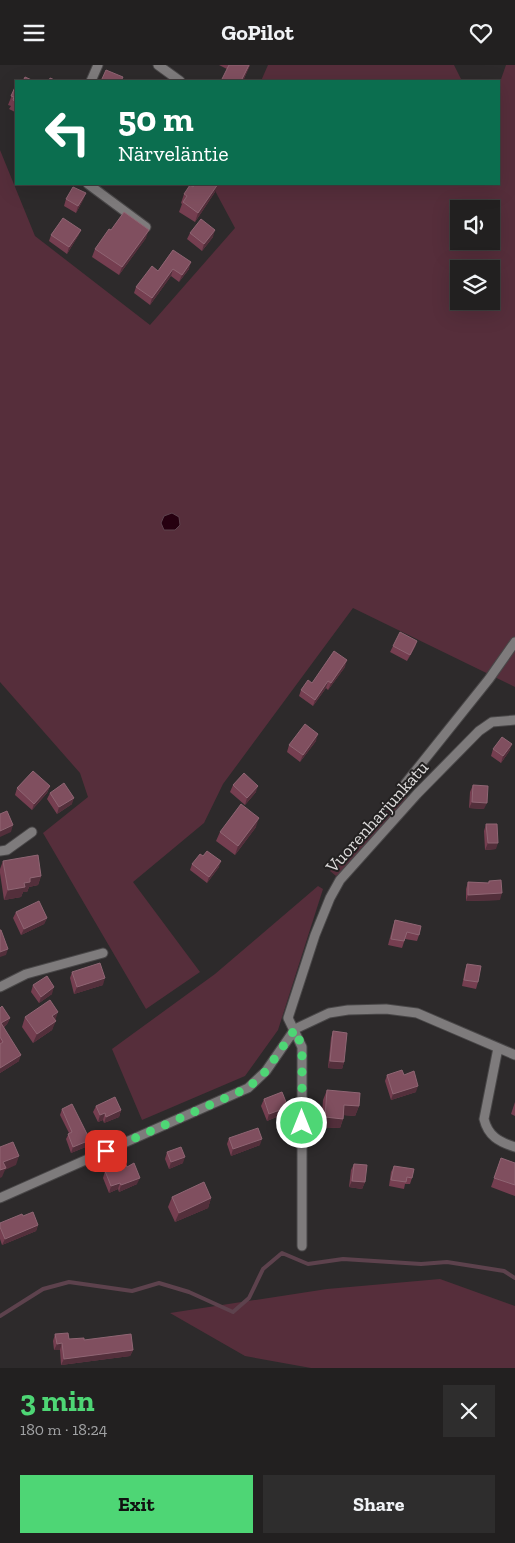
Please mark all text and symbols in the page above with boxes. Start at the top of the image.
icon: menu [20,19,48,47]
text: GoPilot [221,19,294,46]
icon: heart [467,19,495,47]
text: 50 m [118,98,194,140]
icon: left [35,100,100,165]
text: Närveläntie [118,140,229,167]
map controls [450,200,500,310]
button: sound [450,200,500,250]
button: layers [450,260,500,310]
street label: Vuorenharjunkatu [320,757,433,878]
position arrow [275,1096,327,1148]
pin [85,1130,127,1172]
icon: arrive [92,1137,120,1165]
text: 3 min [20,1383,95,1419]
button: close [443,1385,495,1437]
text: 180 m · 18:24 [20,1420,107,1439]
button: Exit [20,1475,253,1533]
button: Share [263,1475,495,1533]

